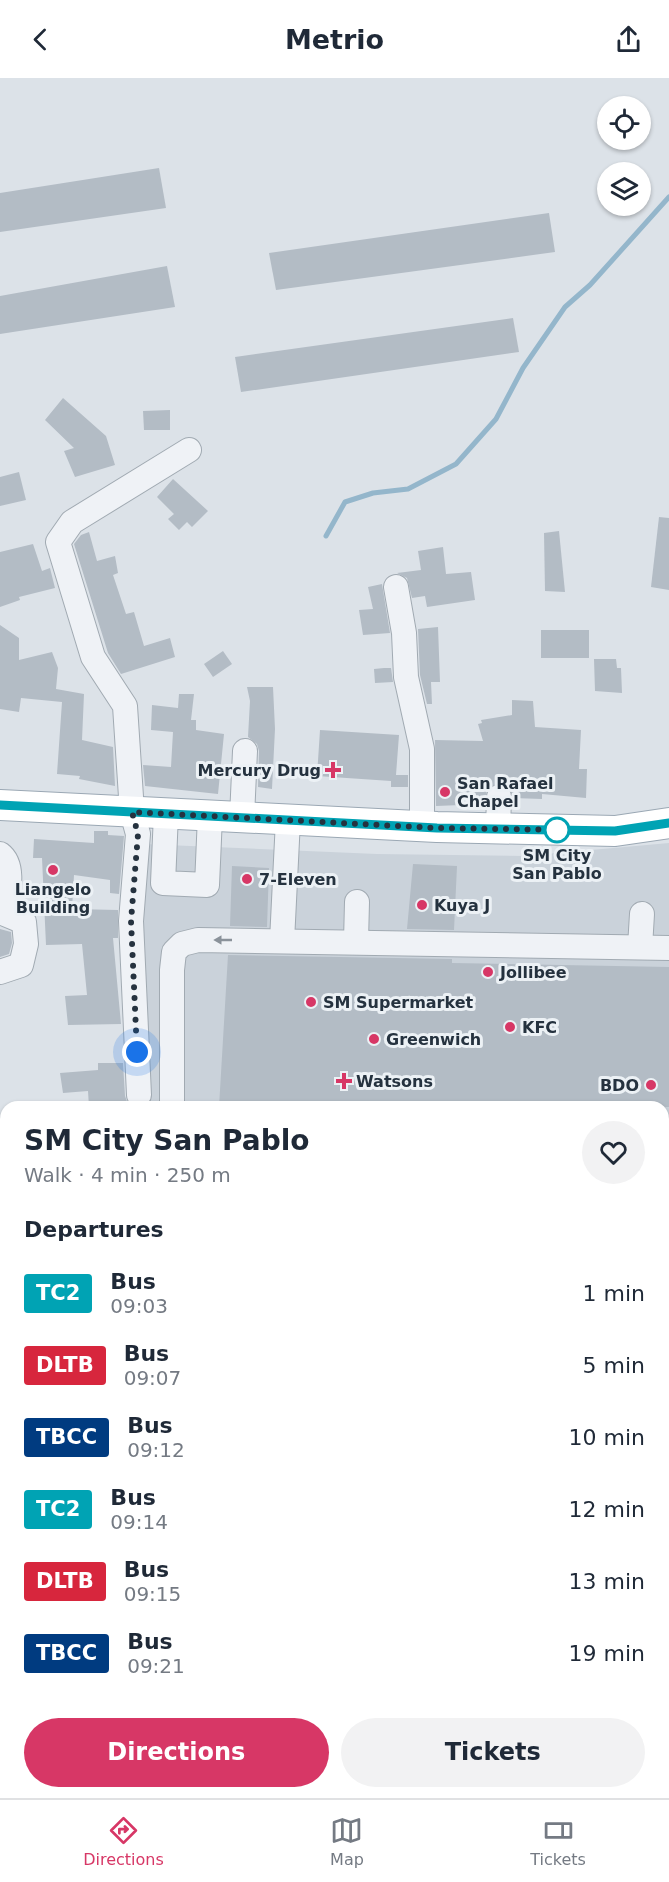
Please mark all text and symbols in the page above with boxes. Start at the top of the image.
icon: back [24,23,57,56]
icon: share [612,23,645,56]
text: Metrio [285,24,384,55]
map controls [597,96,651,216]
button: locate [597,96,651,150]
button: layers [597,162,651,216]
place label: Mercury Drug [198,761,321,780]
marker: Mercury Drug [326,763,340,777]
place label: San Rafael Chapel [457,774,554,811]
marker: San Rafael Chapel [438,785,452,799]
marker: SM City San Pablo [544,817,570,843]
place label: SM City San Pablo [512,846,602,883]
marker: Liangelo Building [46,863,60,877]
place label: 7-Eleven [259,870,337,889]
marker: 7-Eleven [240,872,254,886]
place label: Liangelo Building [15,880,91,917]
place label: Kuya J [434,896,490,915]
marker: Kuya J [415,898,429,912]
one-way arrow [214,935,233,945]
place label: Jollibee [499,963,567,982]
marker: Jollibee [481,965,495,979]
place label: SM Supermarket [323,993,474,1012]
marker: SM Supermarket [304,995,318,1009]
place label: KFC [522,1018,557,1037]
marker: KFC [503,1020,517,1034]
place label: Greenwich [386,1030,481,1049]
marker: Greenwich [367,1032,381,1046]
your location [122,1037,152,1067]
place label: Watsons [356,1072,433,1091]
marker: Watsons [337,1074,351,1088]
place label: BDO [600,1076,639,1095]
marker: BDO [644,1078,658,1092]
button: heart [582,1121,645,1184]
text: SM City San Pablo [24,1124,310,1157]
text: Walk · 4 min · 250 m [24,1163,231,1187]
text: Departures [24,1217,164,1242]
text: Bus [110,1269,156,1294]
text: TC2 [36,1281,80,1305]
text: 1 min [583,1281,645,1306]
text: 09:03 [110,1294,168,1318]
text: Bus [124,1341,169,1366]
text: DLTB [36,1353,94,1377]
text: 5 min [583,1353,645,1378]
text: 09:07 [124,1366,181,1390]
text: Bus [127,1413,173,1438]
text: TBCC [36,1425,97,1449]
text: 10 min [569,1425,645,1450]
text: 09:12 [127,1438,185,1462]
text: Bus [110,1485,156,1510]
text: TC2 [36,1497,80,1521]
text: 12 min [569,1497,645,1522]
text: 09:14 [110,1510,168,1534]
text: Bus [124,1557,169,1582]
text: DLTB [36,1569,94,1593]
text: 13 min [569,1569,645,1594]
text: 09:15 [124,1582,181,1606]
text: Bus [127,1629,173,1654]
text: TBCC [36,1641,97,1665]
text: 19 min [569,1641,645,1666]
text: 09:21 [127,1654,185,1678]
button: Directions [24,1718,329,1787]
button: Tickets [341,1718,645,1787]
tab: Directions [83,1814,164,1869]
tab: Map [330,1814,364,1869]
tab: Tickets [530,1814,586,1869]

